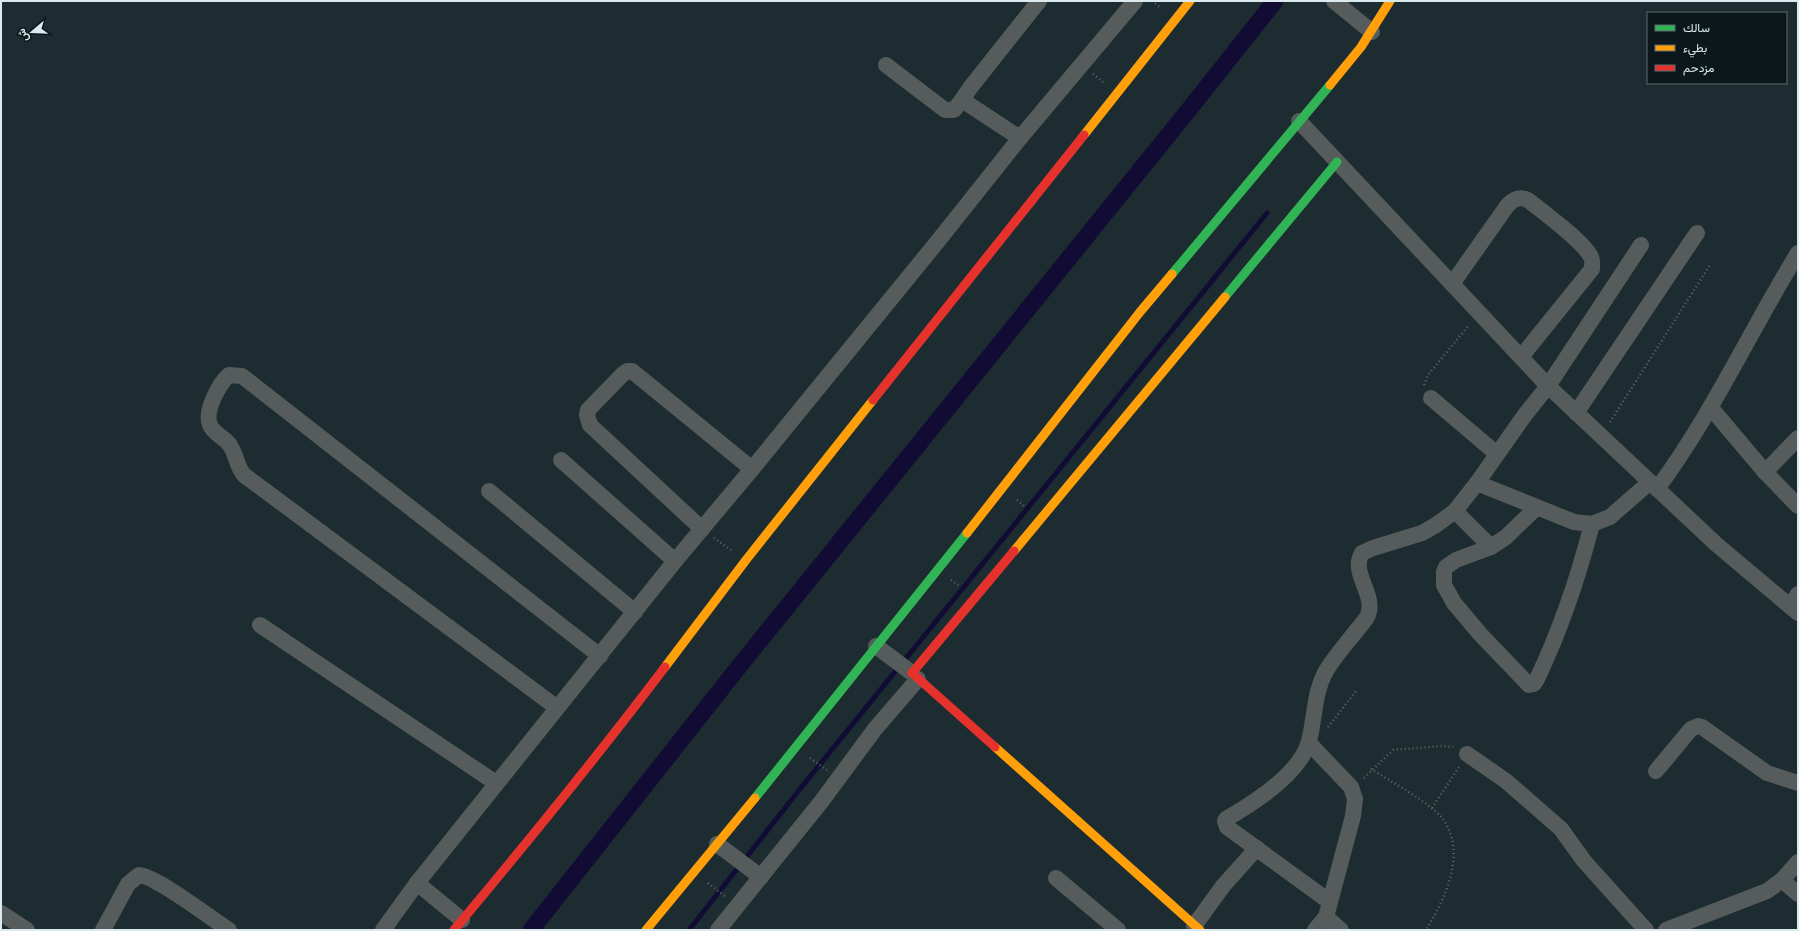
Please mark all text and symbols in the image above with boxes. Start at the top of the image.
north arrow [12,12,52,52]
legend [1647,12,1787,84]
text: سالك [1683,19,1710,35]
text: ش [13,27,31,44]
text: بطيء [1683,39,1707,58]
text: مزدحم [1683,59,1714,76]

